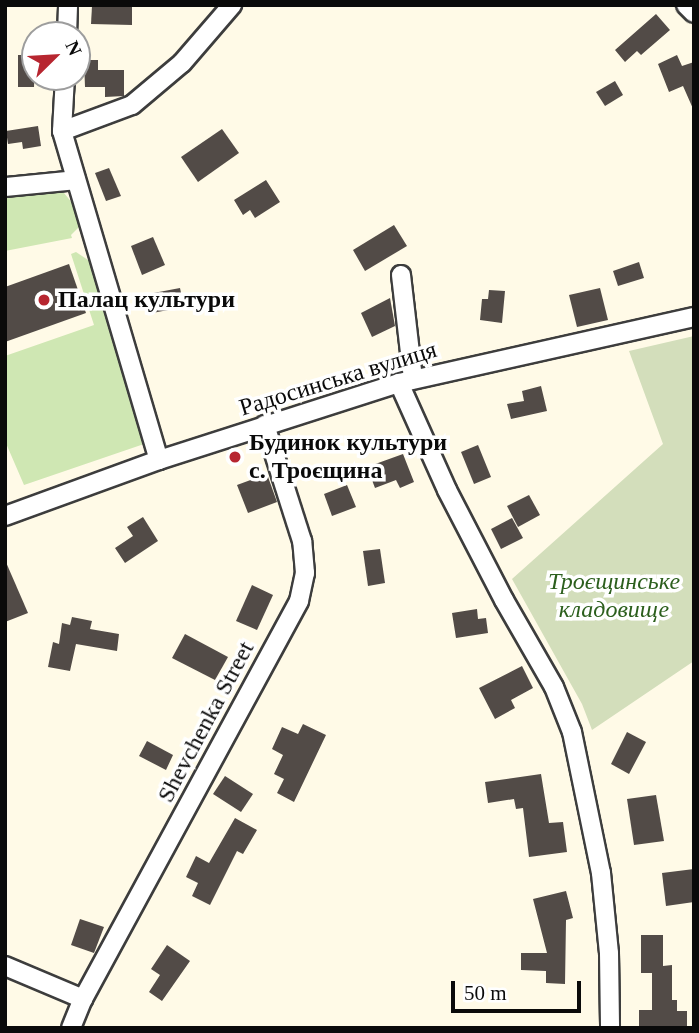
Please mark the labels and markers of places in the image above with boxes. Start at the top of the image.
place label: Палац культури [58,286,235,314]
marker: Палац культури [36,292,52,308]
place label: Будинок культури с. Троєщина [249,429,447,485]
marker: Будинок культури с. Троєщина [227,449,243,465]

